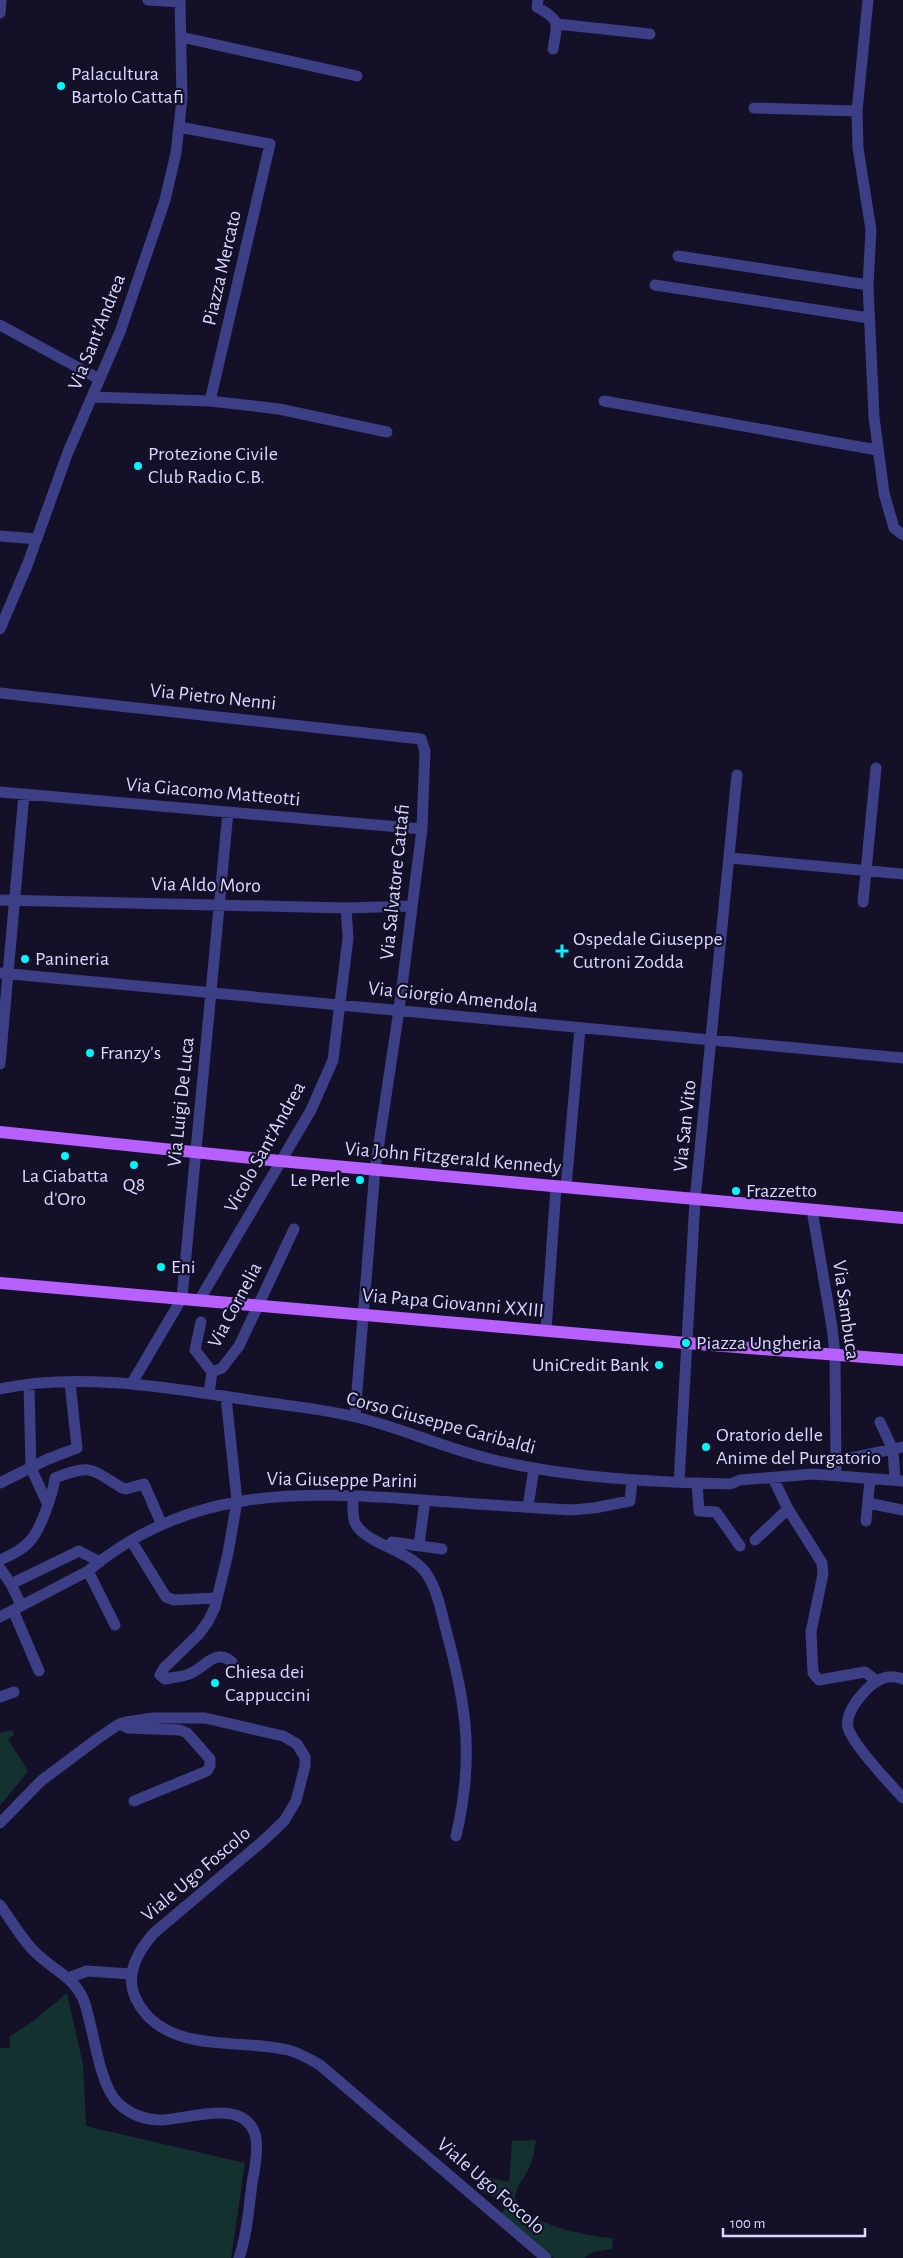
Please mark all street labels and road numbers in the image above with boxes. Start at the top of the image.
street label: Piazza Mercato [199,209,245,327]
street label: Via Sant'Andrea [65,271,129,393]
street label: Via Pietro Nenni [149,680,277,714]
street label: Via Giacomo Matteotti [125,774,301,810]
street label: Via Salvatore Cattafi [377,803,413,961]
street label: Via Aldo Moro [151,874,261,896]
street label: Via Giorgio Amendola [367,978,539,1016]
street label: Via Luigi De Luca [164,1036,198,1168]
street label: Vicolo Sant'Andrea [221,1078,309,1216]
street label: Via San Vito [670,1079,700,1173]
street label: Via John Fitzgerald Kennedy [344,1139,563,1177]
street label: Via Cornelia [204,1259,266,1351]
street label: Via Sambuca [829,1259,863,1361]
street label: Via Papa Giovanni XXIII [361,1285,545,1321]
street label: Corso Giuseppe Garibaldi [344,1388,538,1458]
street label: Via Giuseppe Parini [267,1469,417,1491]
street label: Viale Ugo Foscolo [138,1823,254,1925]
street label: Viale Ugo Foscolo [433,2134,549,2238]

